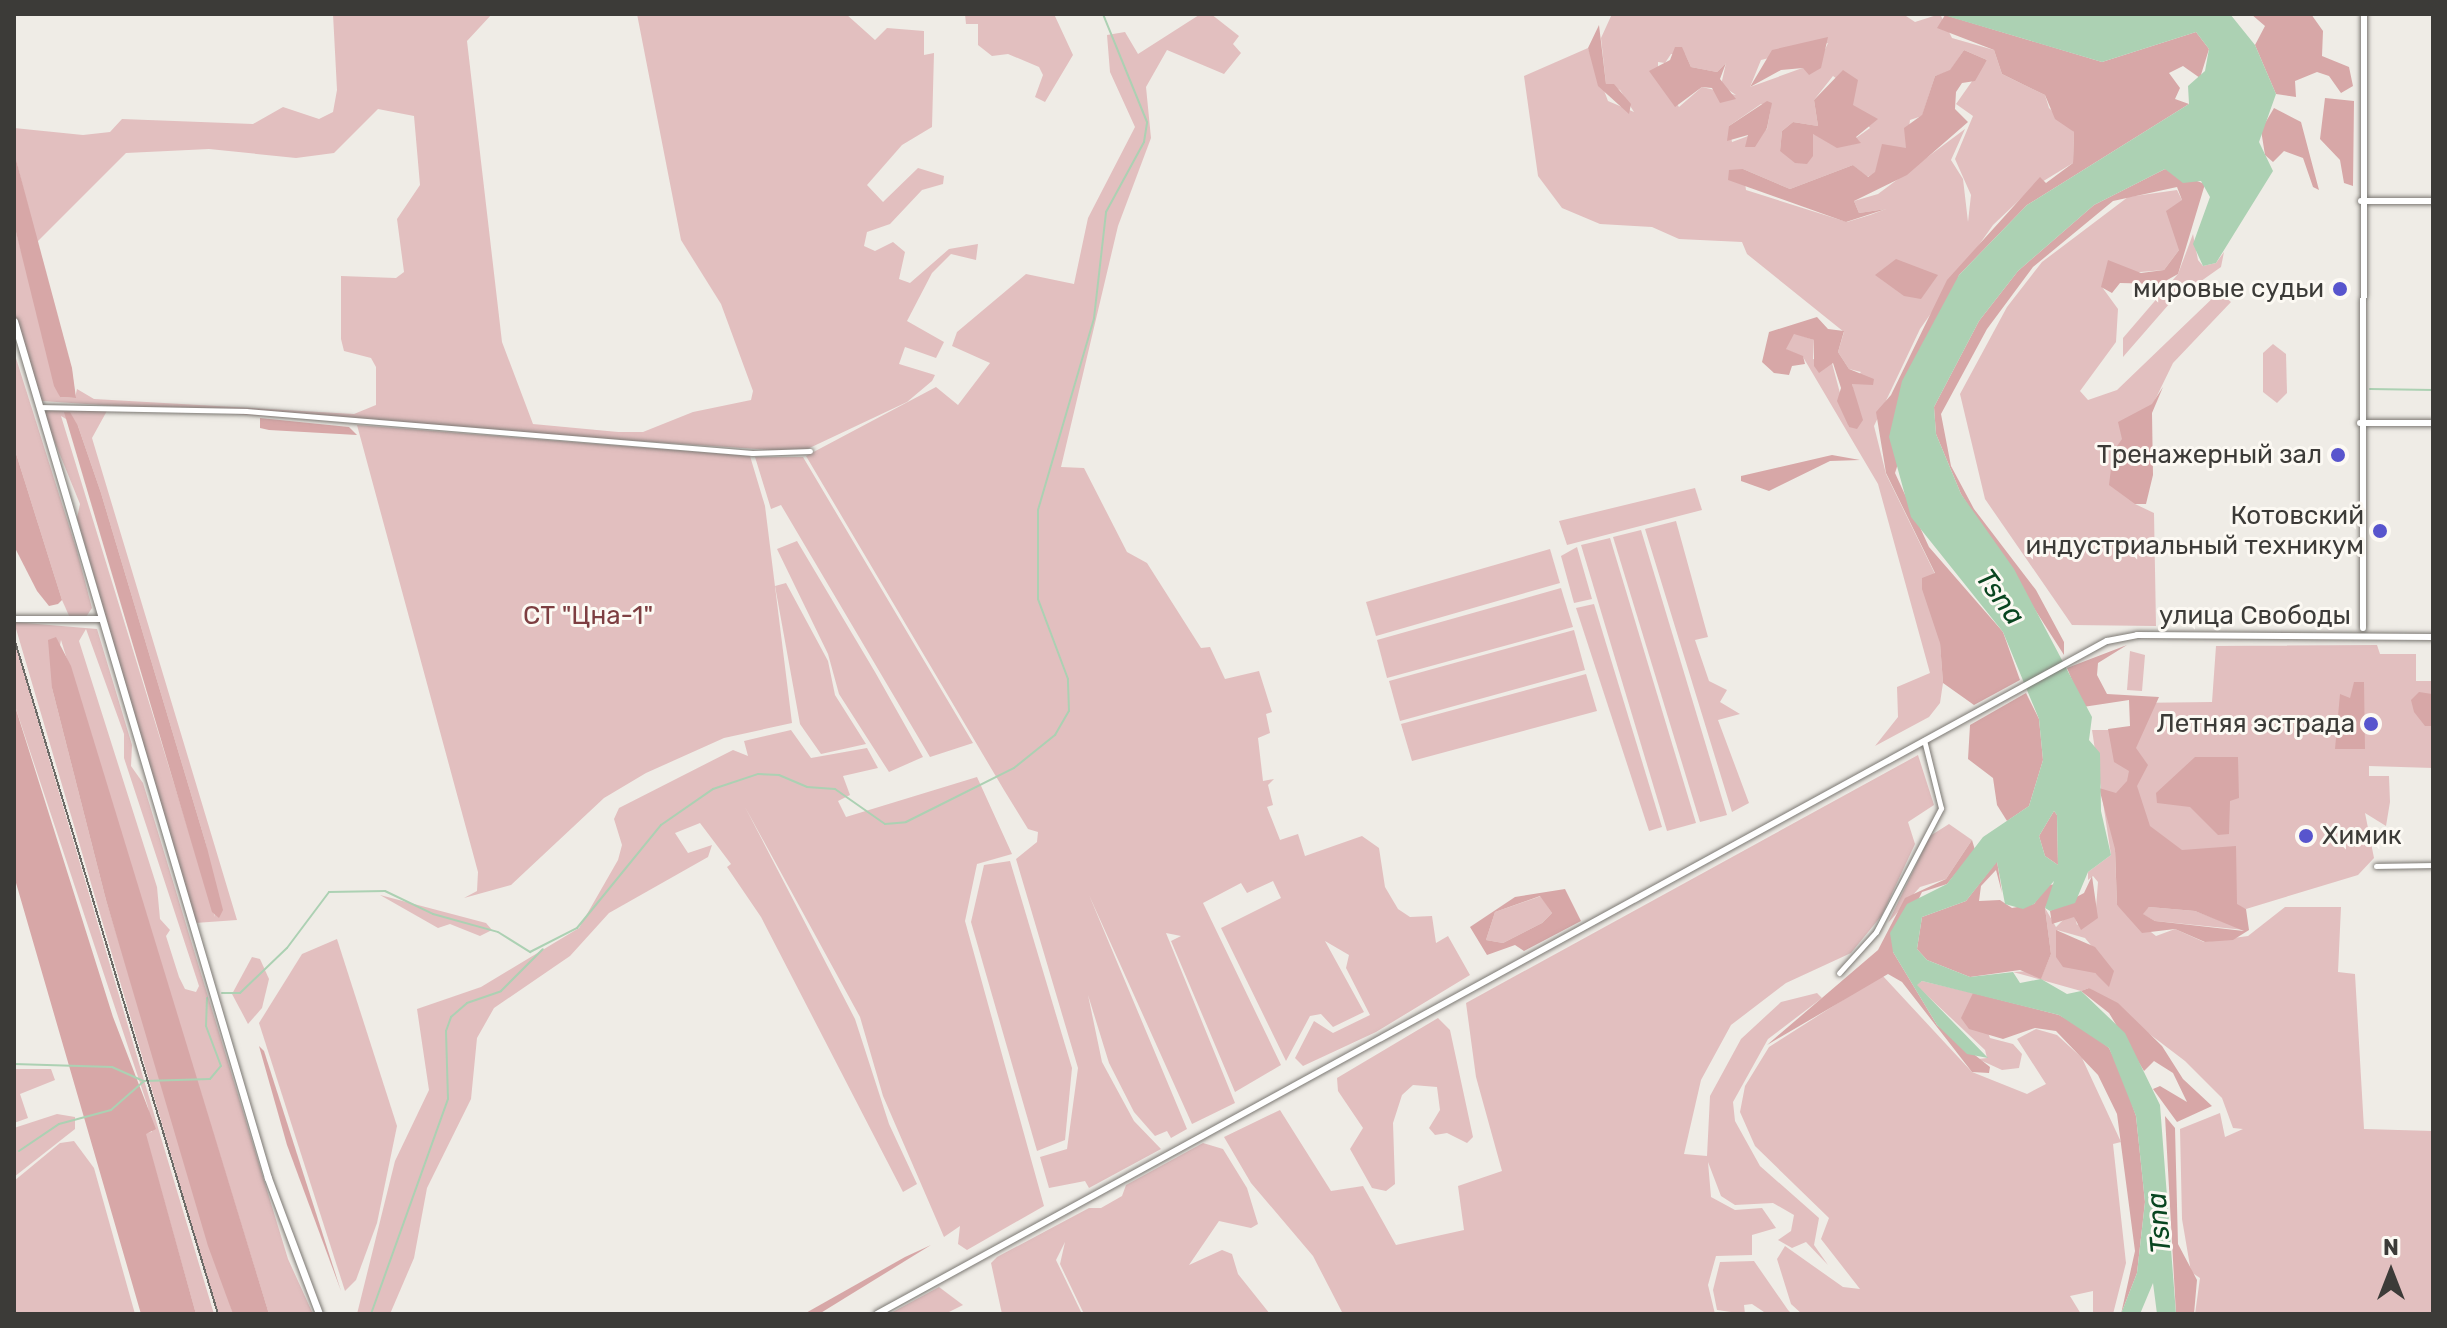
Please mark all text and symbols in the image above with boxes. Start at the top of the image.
place label: мировые судьи [2133,273,2324,305]
marker: мировые судьи [2331,280,2349,298]
place label: Тренажерный зал [2097,439,2322,471]
marker: Тренажерный зал [2329,446,2347,464]
place label: Котовский индустриальный техникум [2026,500,2364,562]
marker: Котовский индустриальный техникум [2371,522,2389,540]
water label: Tsna [1968,562,2032,632]
park label: СТ "Цна-1" [523,600,653,632]
street label: улица Свободы [2159,600,2351,632]
place label: Летняя эстрада [2156,708,2355,740]
marker: Летняя эстрада [2362,715,2380,733]
place label: Химик [2322,820,2402,852]
marker: Химик [2297,827,2315,845]
water label: Tsna [2140,1191,2178,1255]
north arrow [2351,1232,2431,1312]
text: N [2383,1234,2399,1261]

